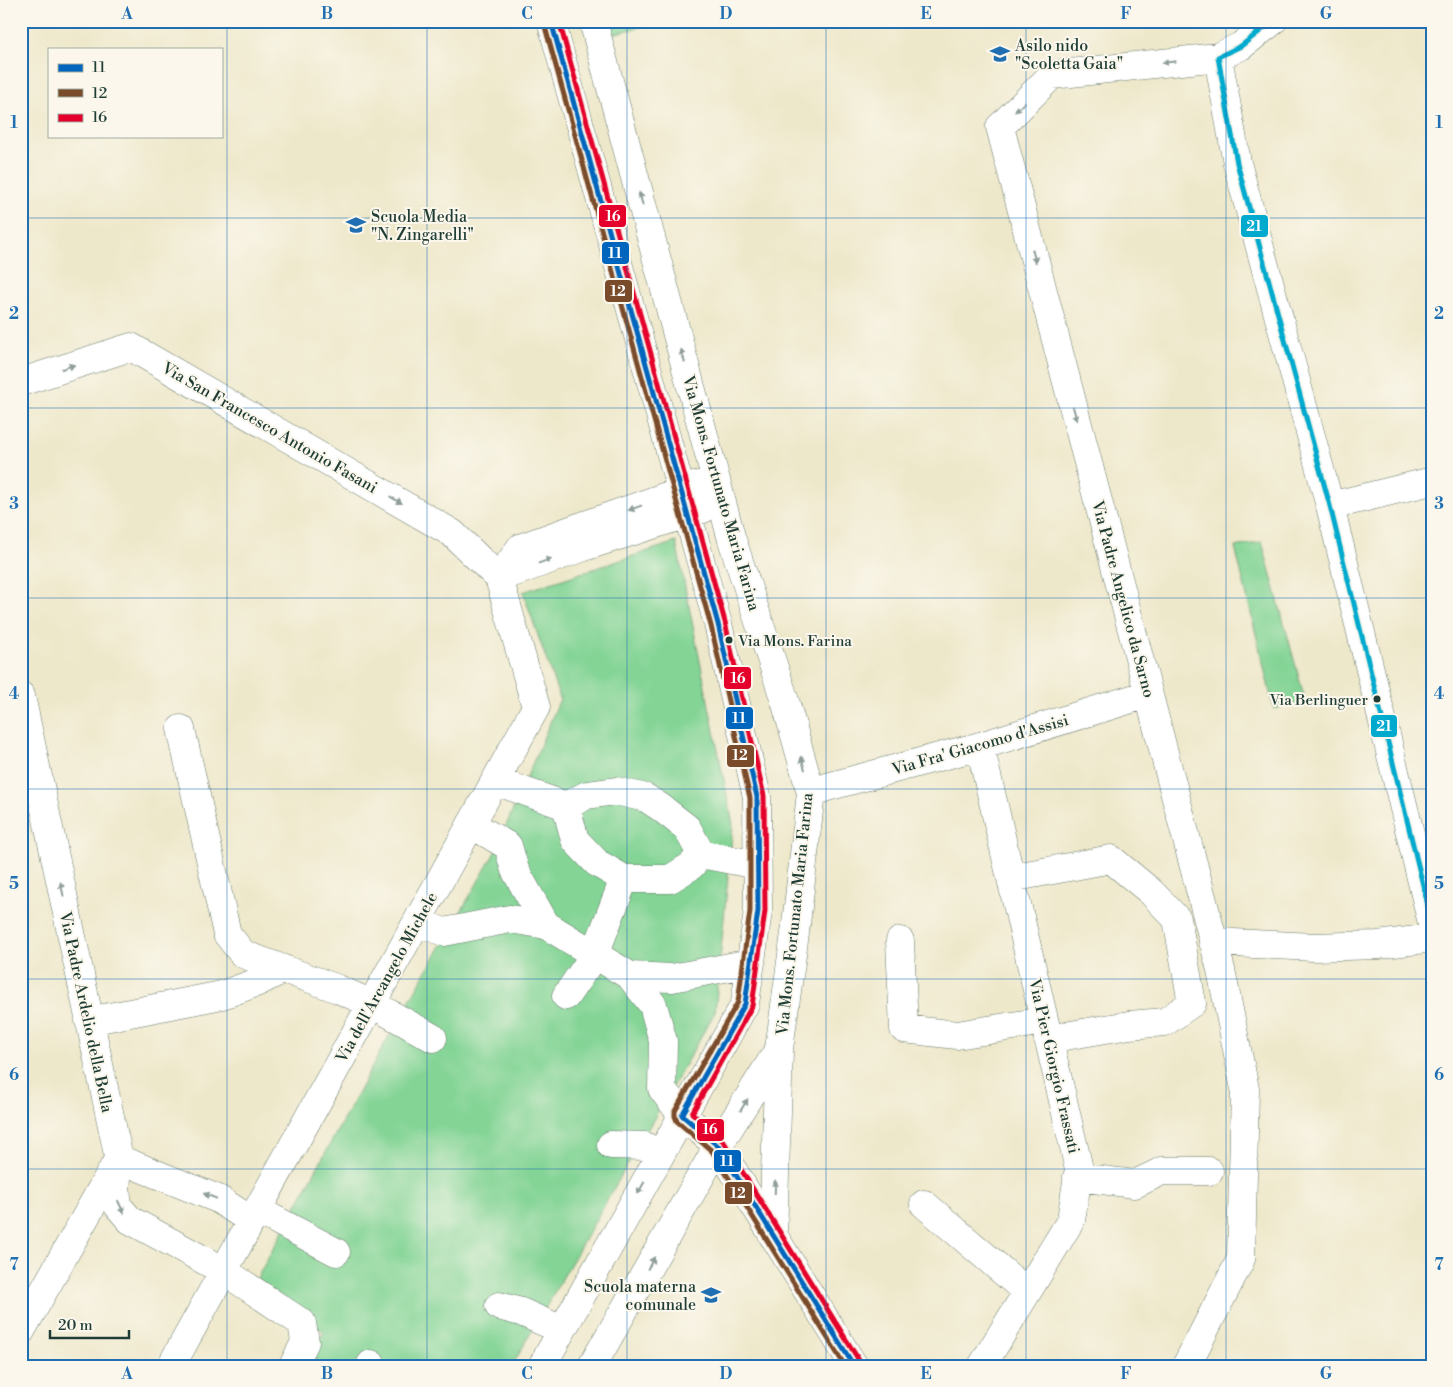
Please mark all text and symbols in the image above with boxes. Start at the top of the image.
text: A [120,4,133,24]
text: B [321,4,333,24]
text: C [521,4,533,24]
text: D [720,4,733,24]
text: E [920,4,932,24]
text: F [1120,4,1132,24]
text: G [1320,4,1333,24]
place label: Asilo nido "Scoletta Gaia" [1014,36,1123,74]
school or university icon: Asilo nido "Scoletta Gaia" [989,43,1011,65]
legend [48,48,222,138]
text: 11 [92,58,106,77]
one-way arrow [1161,58,1177,66]
text: 12 [92,84,107,103]
one-way arrow [1015,101,1027,113]
text: 16 [92,108,107,127]
text: 1 [10,113,18,133]
text: 1 [1435,113,1443,133]
one-way arrow [636,191,644,206]
line badge: 16 [598,204,627,228]
place label: Scuola Media "N. Zingarelli" [371,207,474,245]
text: 16 [605,208,621,226]
school or university icon: Scuola Media "N. Zingarelli" [345,214,367,236]
line badge: 21 [1240,214,1269,238]
text: 21 [1246,218,1262,236]
line badge: 11 [601,241,630,265]
text: 11 [608,245,622,263]
one-way arrow [1030,249,1038,264]
line badge: 12 [604,279,633,303]
text: 12 [610,283,626,301]
text: 2 [9,304,19,324]
text: 2 [1434,304,1444,324]
one-way arrow [678,348,686,363]
street label: Via San Francesco Antonio Fasani [157,357,381,498]
one-way arrow [60,363,75,371]
street label: Via Mons. Fortunato Maria Farina [678,372,764,614]
one-way arrow [1071,406,1079,421]
text: 3 [9,494,19,514]
text: 3 [1434,494,1444,514]
one-way arrow [389,496,403,505]
street label: Via Padre Angelico da Sarno [1087,498,1159,700]
one-way arrow [628,505,643,512]
one-way arrow [537,557,552,564]
place label: Via Mons. Farina [737,632,852,651]
marker: Via Mons. Farina [724,635,734,645]
line badge: 16 [723,666,752,690]
text: 16 [730,670,746,688]
text: 4 [9,684,20,704]
text: 4 [1434,684,1445,704]
place label: Via Berlinguer [1268,691,1369,710]
marker: Via Berlinguer [1372,694,1382,704]
line badge: 11 [725,706,754,730]
text: 11 [732,710,746,728]
street label: Via Fra' Giacomo d'Assisi [889,710,1071,780]
line badge: 21 [1370,714,1398,738]
text: 21 [1376,718,1392,736]
line badge: 12 [726,744,755,768]
text: 12 [732,747,748,765]
one-way arrow [798,756,806,771]
street label: Via Mons. Fortunato Maria Farina [772,791,818,1037]
text: 5 [9,874,19,894]
text: 5 [1434,874,1444,894]
one-way arrow [57,881,65,897]
street label: Via dell'Arcangelo Michele [331,889,442,1067]
street label: Via Padre Ardelio della Bella [55,909,117,1115]
street label: Via Pier Giorgio Frassati [1024,976,1084,1156]
text: 6 [9,1065,19,1085]
text: 6 [1434,1065,1444,1085]
one-way arrow [739,1098,748,1112]
line badge: 16 [696,1118,725,1142]
text: 16 [702,1121,718,1139]
line badge: 11 [713,1149,742,1173]
text: 11 [720,1153,734,1171]
one-way arrow [771,1179,779,1195]
line badge: 12 [724,1181,753,1205]
one-way arrow [637,1182,646,1195]
text: 12 [730,1185,746,1203]
one-way arrow [203,1191,217,1199]
one-way arrow [117,1199,125,1214]
text: 7 [9,1255,19,1275]
text: 7 [1434,1255,1444,1275]
one-way arrow [647,1256,656,1269]
place label: Scuola materna comunale [584,1277,697,1315]
school or university icon: Scuola materna comunale [700,1284,722,1306]
scale bar [50,1307,129,1339]
text: 20 m [58,1316,93,1335]
text: A [120,1364,133,1384]
text: B [321,1364,333,1384]
text: C [521,1364,533,1384]
text: D [720,1364,733,1384]
text: E [920,1364,932,1384]
text: F [1120,1364,1132,1384]
text: G [1320,1364,1333,1384]

